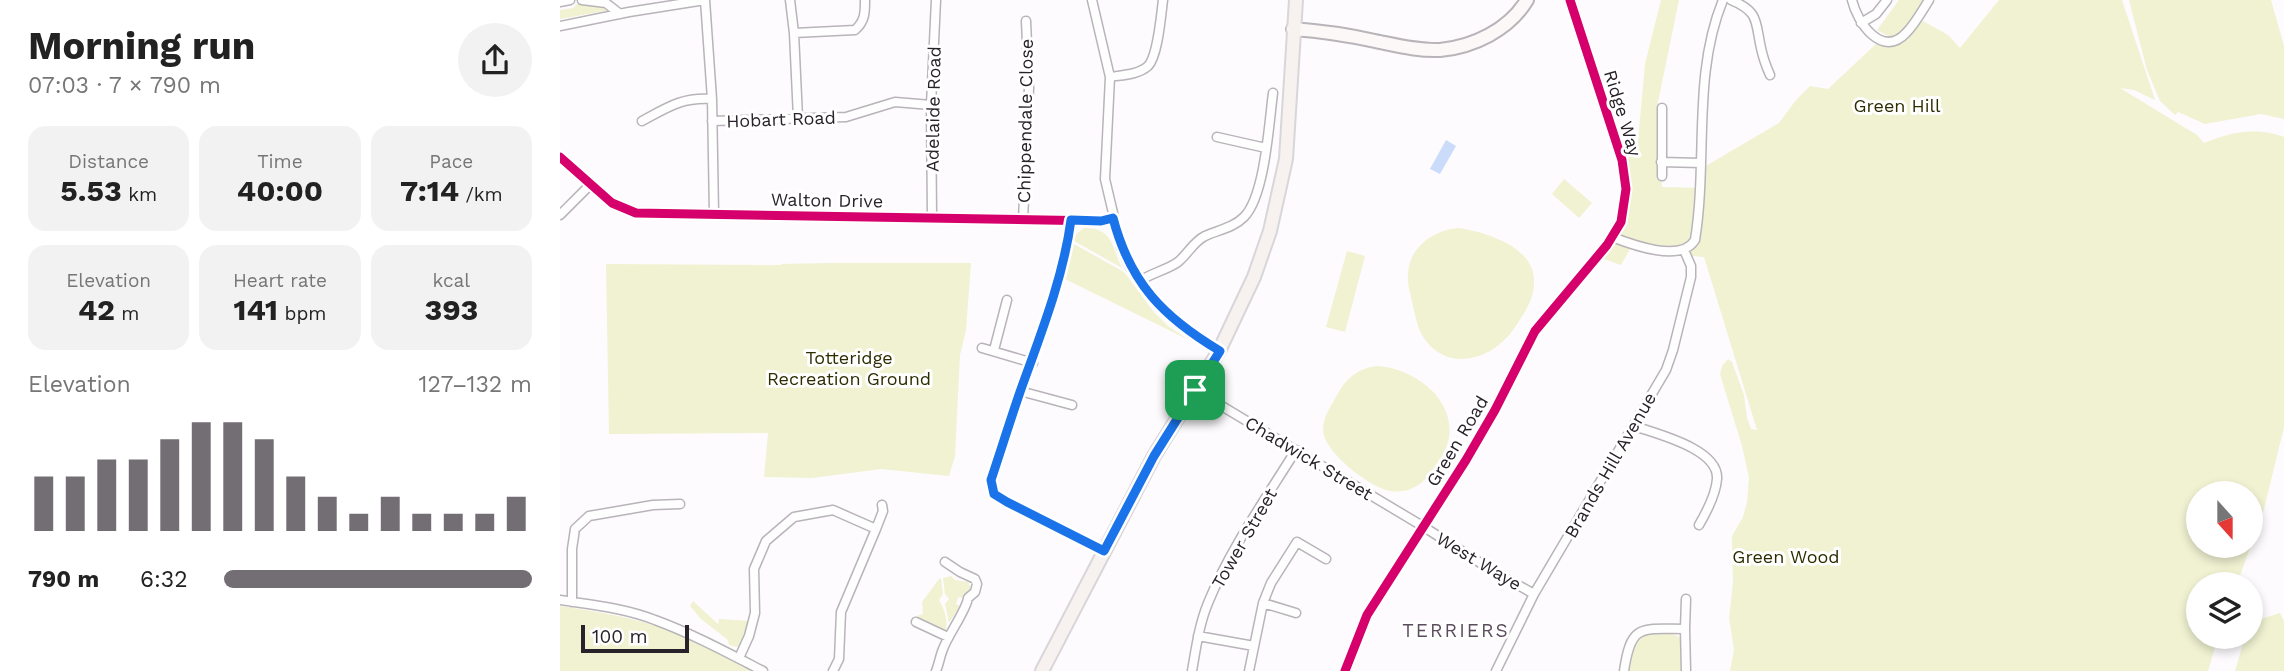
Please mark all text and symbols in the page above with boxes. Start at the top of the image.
button: share [458,23,532,97]
text: Morning run [28,24,255,68]
street label: Chippendale Close [1013,39,1037,203]
street label: Adelaide Road [921,46,945,172]
street label: Ridge Way [1600,67,1646,159]
text: 07:03 · 7 × 790 m [28,72,221,99]
park label: Green Hill [1853,95,1941,116]
street label: Hobart Road [726,107,836,131]
text: Distance [68,150,149,173]
text: Time [257,150,303,173]
text: Pace [429,150,473,173]
text: 5.53 [60,173,122,208]
text: 40:00 [237,173,323,208]
text: 7:14 [400,173,459,208]
text: km [122,183,157,206]
text: /km [459,183,503,206]
street label: Walton Drive [771,189,883,211]
text: Elevation [66,269,151,292]
text: Heart rate [233,269,327,292]
text: kcal [433,269,470,292]
text: 42 [78,292,115,327]
text: 141 [234,292,278,327]
text: 393 [424,292,478,327]
text: m [115,302,139,325]
text: bpm [278,302,326,325]
park label: Totteridge Recreation Ground [767,347,931,389]
pin [1165,360,1225,420]
text: Elevation [28,371,131,398]
text: 127–132 m [418,371,532,398]
icon: arrive [1176,371,1214,409]
street label: Brands Hill Avenue [1560,388,1660,542]
street label: Green Road [1422,392,1492,490]
street label: Chadwick Street [1241,412,1377,505]
north arrow [2186,481,2263,558]
map controls [2186,481,2263,649]
street label: Tower Street [1207,484,1281,592]
street label: West Waye [1433,527,1525,595]
park label: Green Wood [1732,546,1840,567]
text: 790 m [28,566,99,593]
text: 6:32 [140,566,188,593]
button: layers [2186,572,2263,649]
district label: TERRIERS [1402,619,1510,642]
scale bar [581,622,690,654]
text: 100 m [592,625,648,648]

